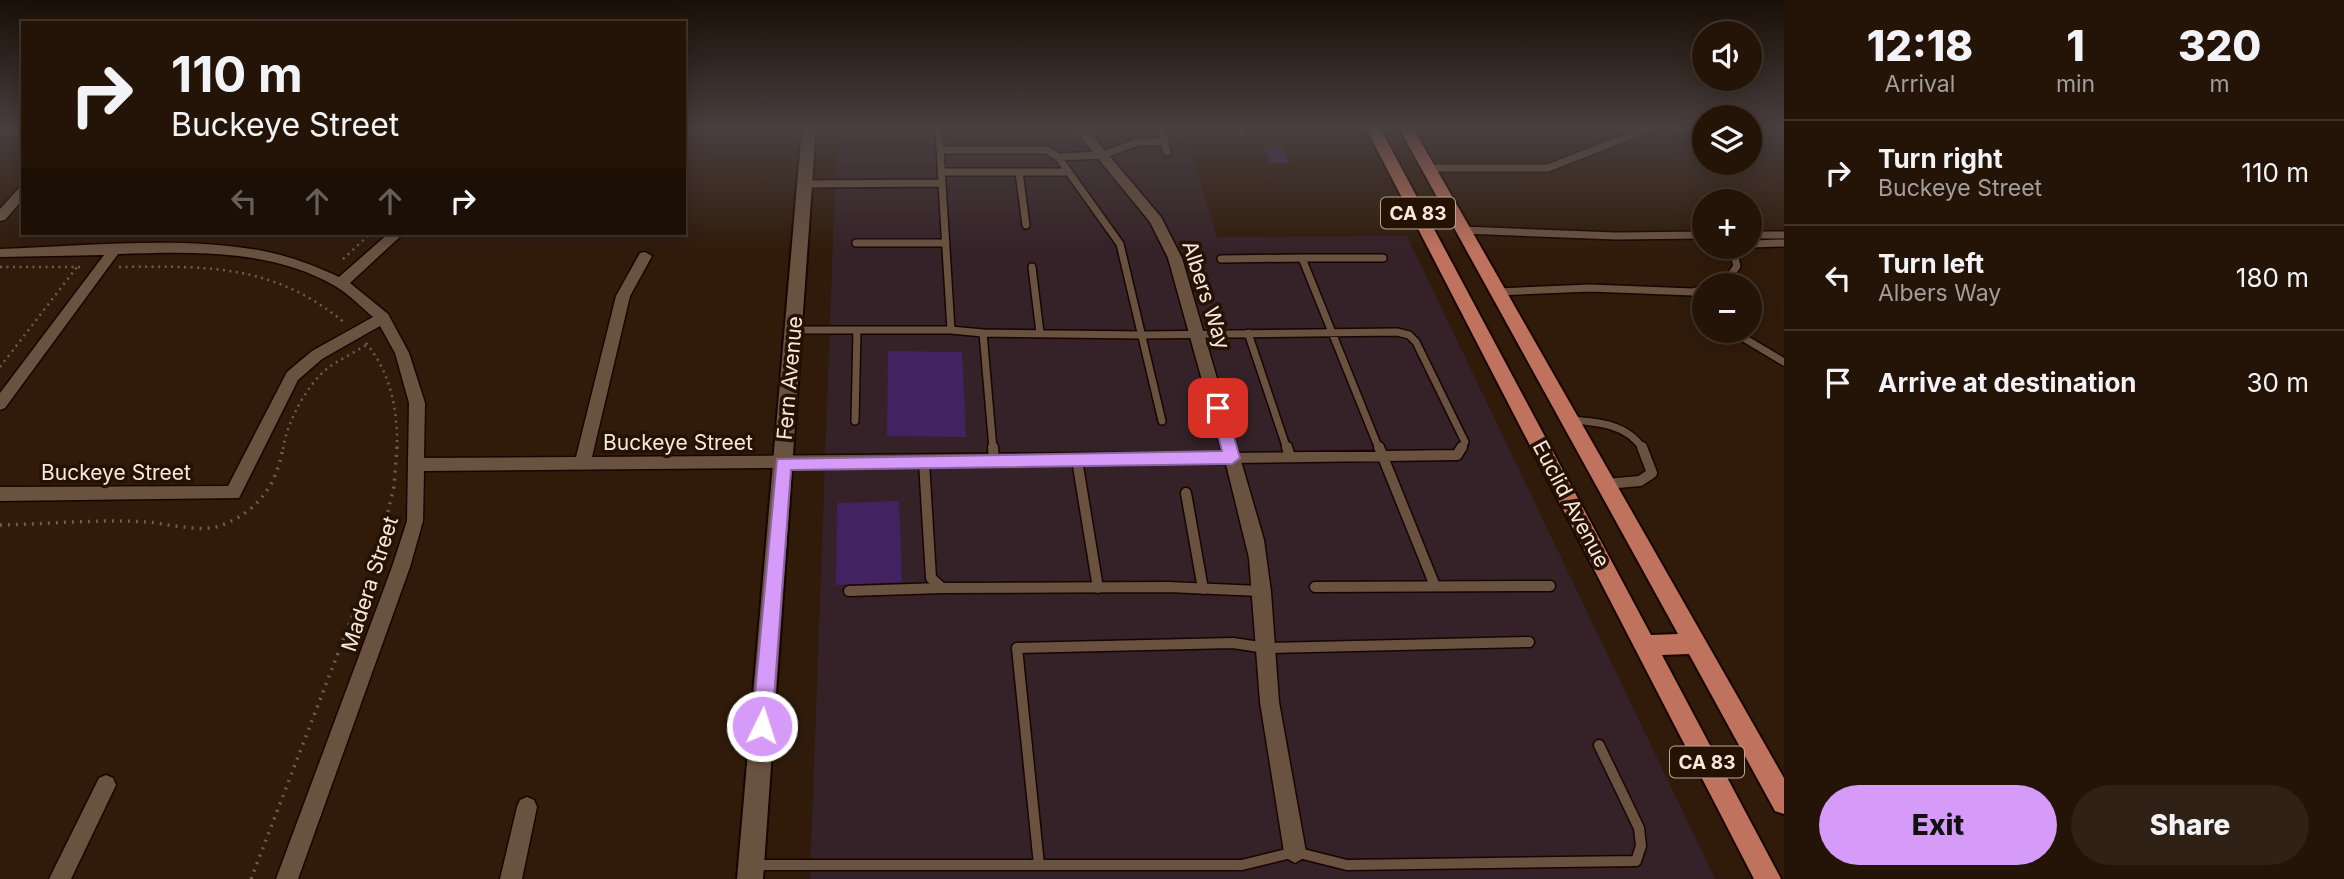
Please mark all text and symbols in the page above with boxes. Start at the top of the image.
text: 12:18 [1867,20,1973,71]
text: 1 [2066,20,2085,71]
text: 320 [2178,20,2261,71]
map controls [1692,21,1762,343]
button: sound [1692,21,1762,91]
text: 110 m [171,45,303,104]
icon: right [56,49,147,140]
text: Arrival [1885,70,1955,98]
text: min [2056,70,2095,98]
text: m [2210,70,2230,98]
text: Buckeye Street [171,105,399,144]
button: layers [1692,105,1762,175]
text: Turn right [1878,143,2003,174]
icon: right [1819,154,1857,192]
text: 110 m [2241,157,2309,188]
text: Buckeye Street [1878,174,2042,202]
icon: left [225,182,263,220]
icon: ahead [298,182,336,220]
icon: ahead [371,182,409,220]
icon: right [444,182,482,220]
button: + [1692,189,1762,259]
road number: CA 83 [1381,197,1455,228]
street label: Albers Way [1177,237,1236,352]
text: Turn left [1878,248,1984,279]
icon: left [1819,259,1857,297]
text: 180 m [2236,262,2309,293]
button: − [1692,273,1762,343]
text: Albers Way [1878,279,2001,307]
street label: Fern Avenue [772,315,807,441]
icon: arrive [1819,364,1857,402]
text: Arrive at destination [1878,367,2137,398]
text: 30 m [2246,367,2309,398]
pin [1188,378,1248,438]
icon: arrive [1199,389,1237,427]
street label: Buckeye Street [603,430,753,455]
street label: Euclid Avenue [1528,436,1615,571]
street label: Buckeye Street [41,460,191,485]
street label: Madera Street [336,513,403,655]
position arrow [725,689,799,763]
road number: CA 83 [1670,747,1744,778]
button: Exit [1819,785,2057,865]
button: Share [2071,785,2309,865]

